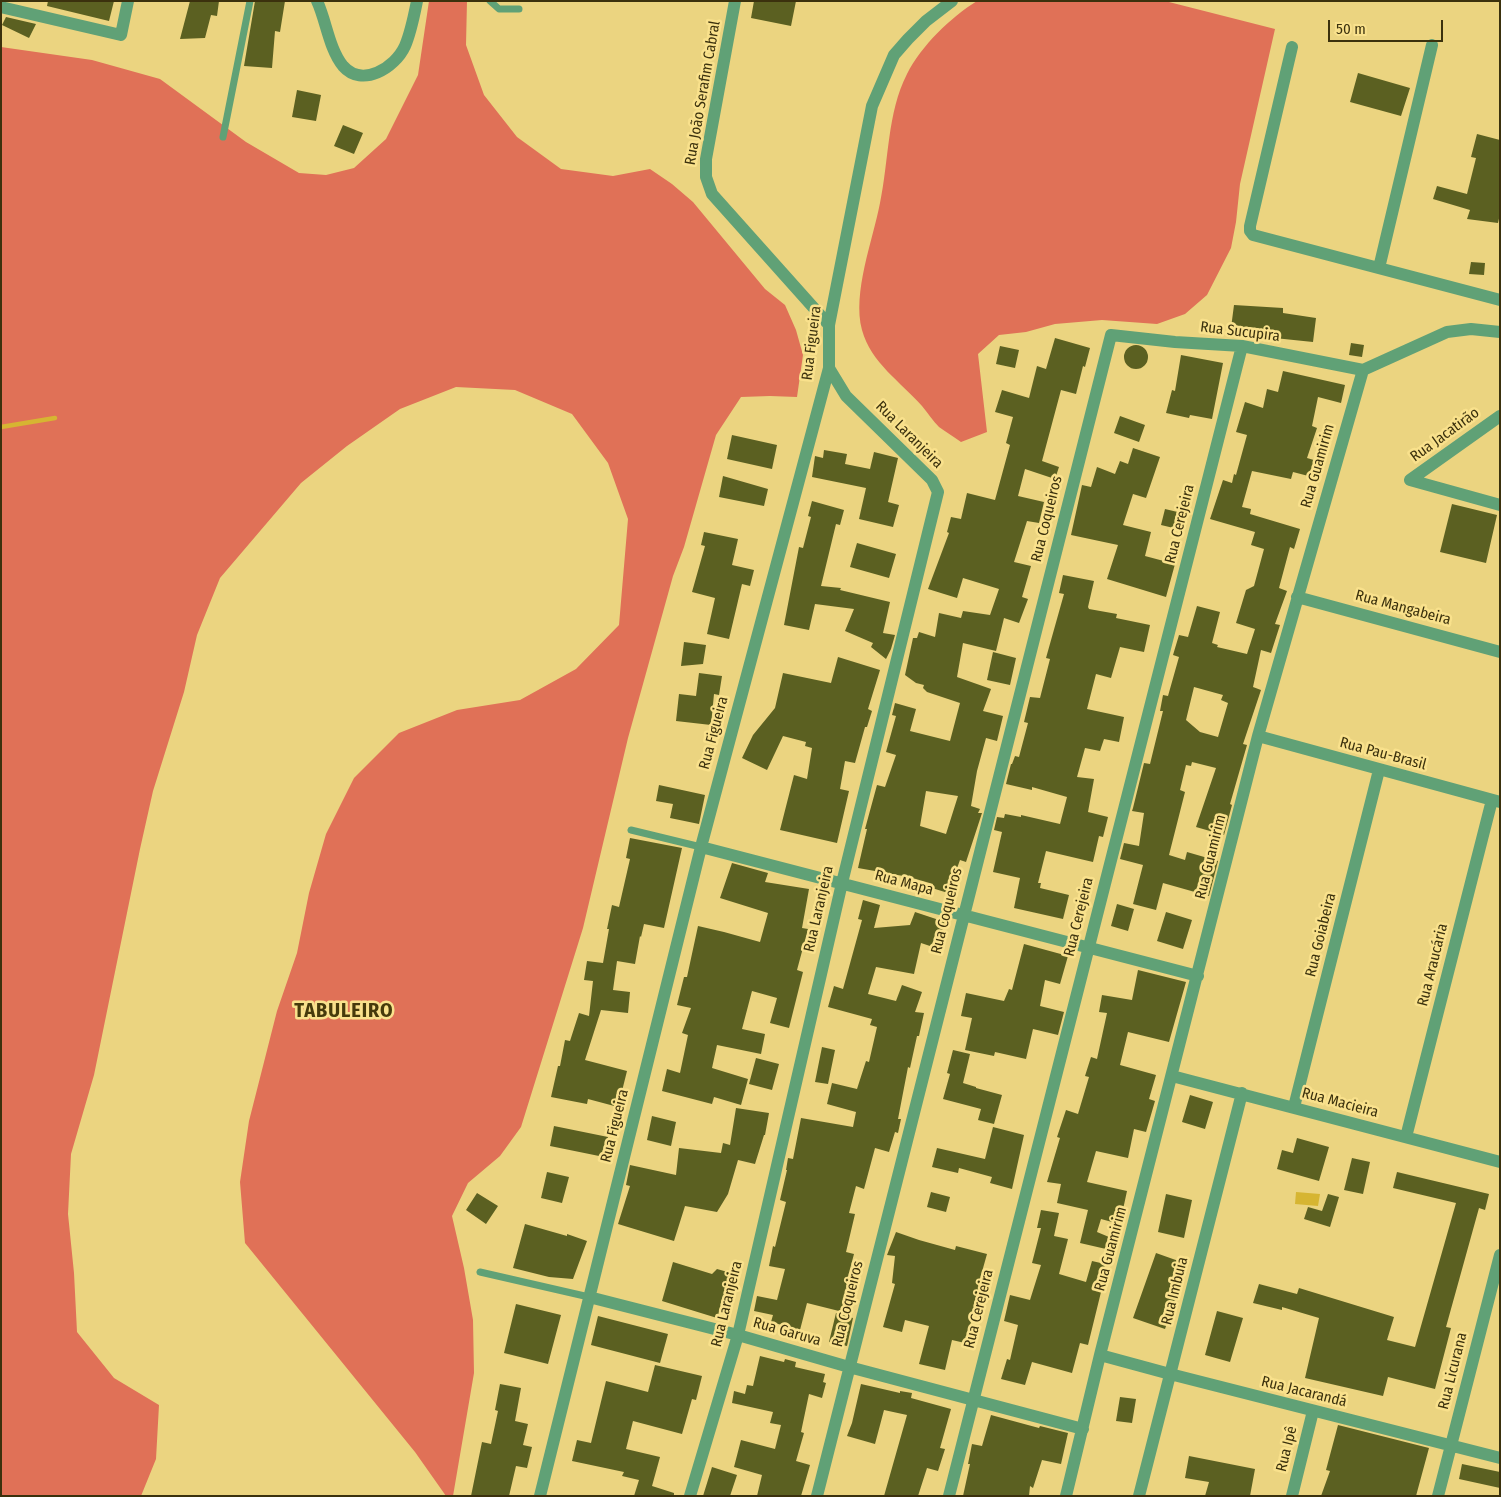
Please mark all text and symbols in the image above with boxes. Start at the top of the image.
scale bar [1331,10,1446,42]
street label: Rua João Serafim Cabral [681,19,725,167]
text: 50 m [1336,20,1366,38]
street label: Rua Figueira [799,305,825,381]
street label: Rua Sucupira [1199,318,1281,346]
street label: Rua Laranjeira [872,398,946,472]
street label: Rua Jacatirão [1407,404,1483,466]
street label: Rua Guamirim [1297,422,1339,510]
street label: Rua Coqueiros [1028,474,1066,564]
street label: Rua Cerejeira [1161,483,1199,565]
street label: Rua Mangabeira [1353,587,1453,629]
street label: Rua Figueira [696,695,732,771]
street label: Rua Pau-Brasil [1338,734,1428,774]
street label: Rua Guamirim [1192,813,1230,901]
street label: Rua Laranjeira [800,864,838,954]
street label: Rua Coqueiros [928,866,966,956]
street label: Rua Mapa [873,867,935,899]
street label: Rua Cerejeira [1060,876,1098,958]
street label: Rua Goiabeira [1302,891,1340,979]
street label: Rua Araucária [1414,922,1452,1008]
district label: TABULEIRO [293,999,395,1023]
street label: Rua Macieira [1300,1084,1380,1122]
street label: Rua Figueira [597,1088,633,1164]
street label: Rua Guamirim [1091,1205,1131,1293]
street label: Rua Imbuia [1158,1255,1192,1327]
street label: Rua Laranjeira [708,1259,746,1349]
street label: Rua Coqueiros [829,1259,867,1349]
street label: Rua Cerejeira [960,1268,998,1350]
street label: Rua Garuva [751,1314,823,1350]
street label: Rua Licurana [1435,1331,1471,1411]
street label: Rua Jacarandá [1259,1373,1349,1411]
street label: Rua Ipê [1273,1424,1301,1474]

